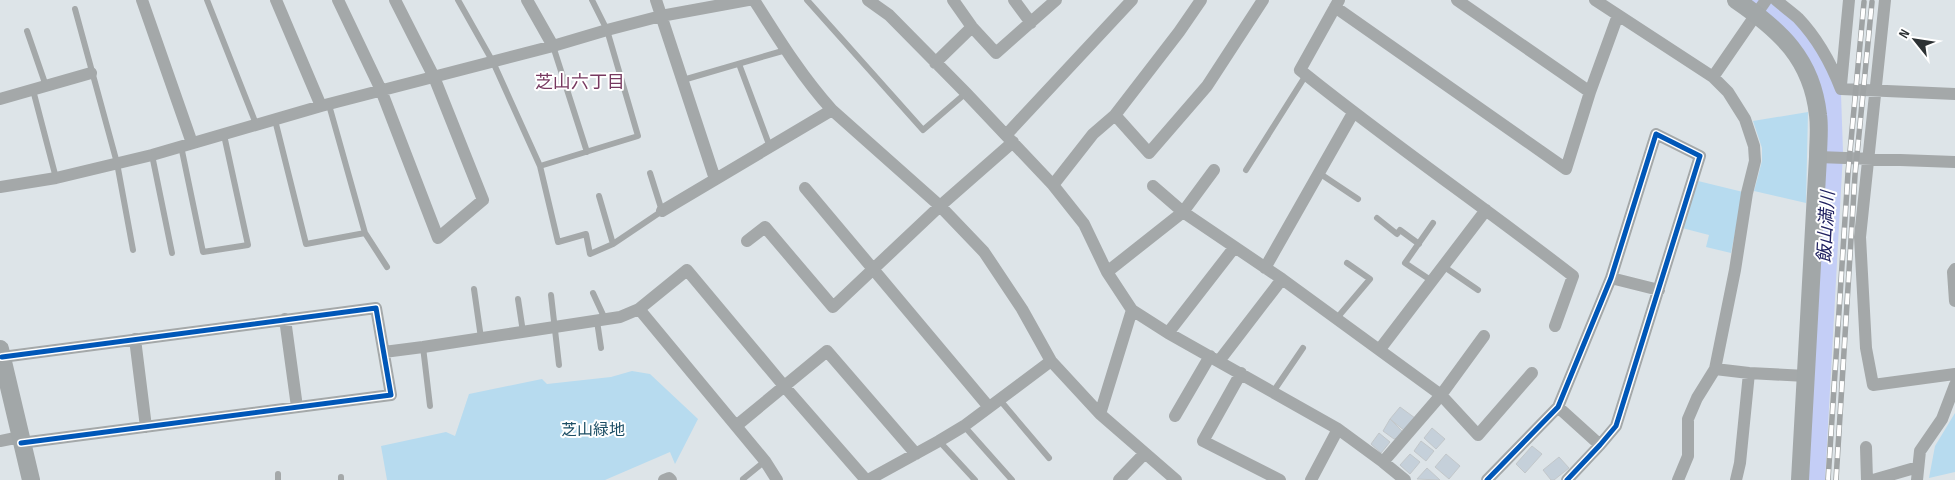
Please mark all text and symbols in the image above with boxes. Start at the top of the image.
north arrow [1890,15,1940,65]
text: N [1895,26,1913,41]
district label: 芝山六丁目 [535,72,625,93]
water label: 飯山満川 [1814,189,1839,264]
park label: 芝山緑地 [561,421,625,440]

